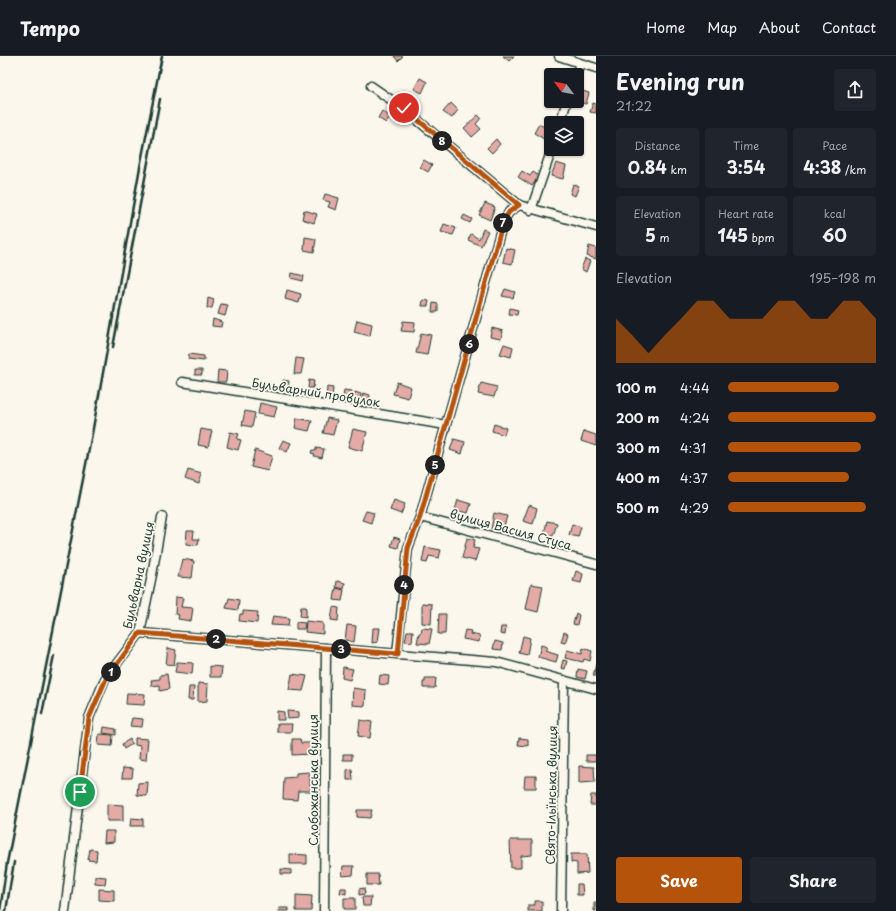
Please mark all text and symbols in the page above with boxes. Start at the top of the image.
text: Tempo [20,14,80,42]
text: Home [646,17,685,38]
text: Map [707,17,737,38]
text: About [759,17,800,38]
text: Contact [822,17,876,38]
text: Evening run [616,64,745,97]
north arrow [544,68,584,108]
map controls [544,68,584,156]
button: share [834,69,876,111]
pin [387,91,421,125]
text: 21:22 [616,96,652,115]
icon: check [393,97,415,119]
button: layers [544,116,584,156]
pin: 8 [432,131,452,151]
text: 8 [439,132,445,149]
text: Distance [634,137,680,154]
text: Time [733,137,759,154]
text: Pace [822,137,847,154]
text: 0.84 [628,154,667,180]
text: 3:54 [727,154,765,180]
text: 4:38 [803,154,842,180]
text: km [667,161,687,178]
text: /km [842,161,866,178]
text: Elevation [634,205,681,222]
text: Heart rate [718,205,774,222]
text: kcal [824,205,846,222]
pin: 7 [493,213,513,233]
text: 7 [500,214,506,231]
text: 5 [645,222,656,248]
text: 145 [718,222,748,248]
text: 60 [822,222,847,248]
text: m [656,229,670,246]
text: bpm [748,229,774,246]
text: Elevation [616,268,672,287]
text: 195–198 m [809,268,876,287]
pin: 6 [459,334,479,354]
text: 6 [465,335,473,352]
street label: Бульварний провулок [251,373,382,411]
text: 100 m [616,378,657,397]
text: 4:44 [680,378,710,397]
text: 200 m [616,408,660,427]
text: 4:24 [680,408,710,427]
text: 300 m [616,438,660,457]
text: 4:31 [680,438,706,457]
pin: 5 [425,455,445,475]
text: 5 [431,456,439,473]
text: 400 m [616,468,660,487]
text: 4:37 [680,468,708,487]
text: 500 m [616,498,659,517]
text: 4:29 [680,498,709,517]
street label: вулиця Василя Стуса [448,504,574,554]
street label: Бульварна вулиця [118,520,158,630]
pin: 4 [394,575,414,595]
text: 4 [400,576,408,593]
pin: 2 [206,629,226,649]
text: 2 [212,630,220,647]
pin: 3 [331,639,351,659]
text: 3 [337,640,345,657]
pin: 1 [101,662,121,682]
text: 1 [108,663,114,680]
street label: Слобожанська вулиця [304,714,322,846]
street label: Свято-Ільїнська вулиця [541,725,561,865]
pin [63,775,97,809]
icon: arrive [69,781,91,803]
button: Save [616,857,742,903]
button: Share [750,857,876,903]

